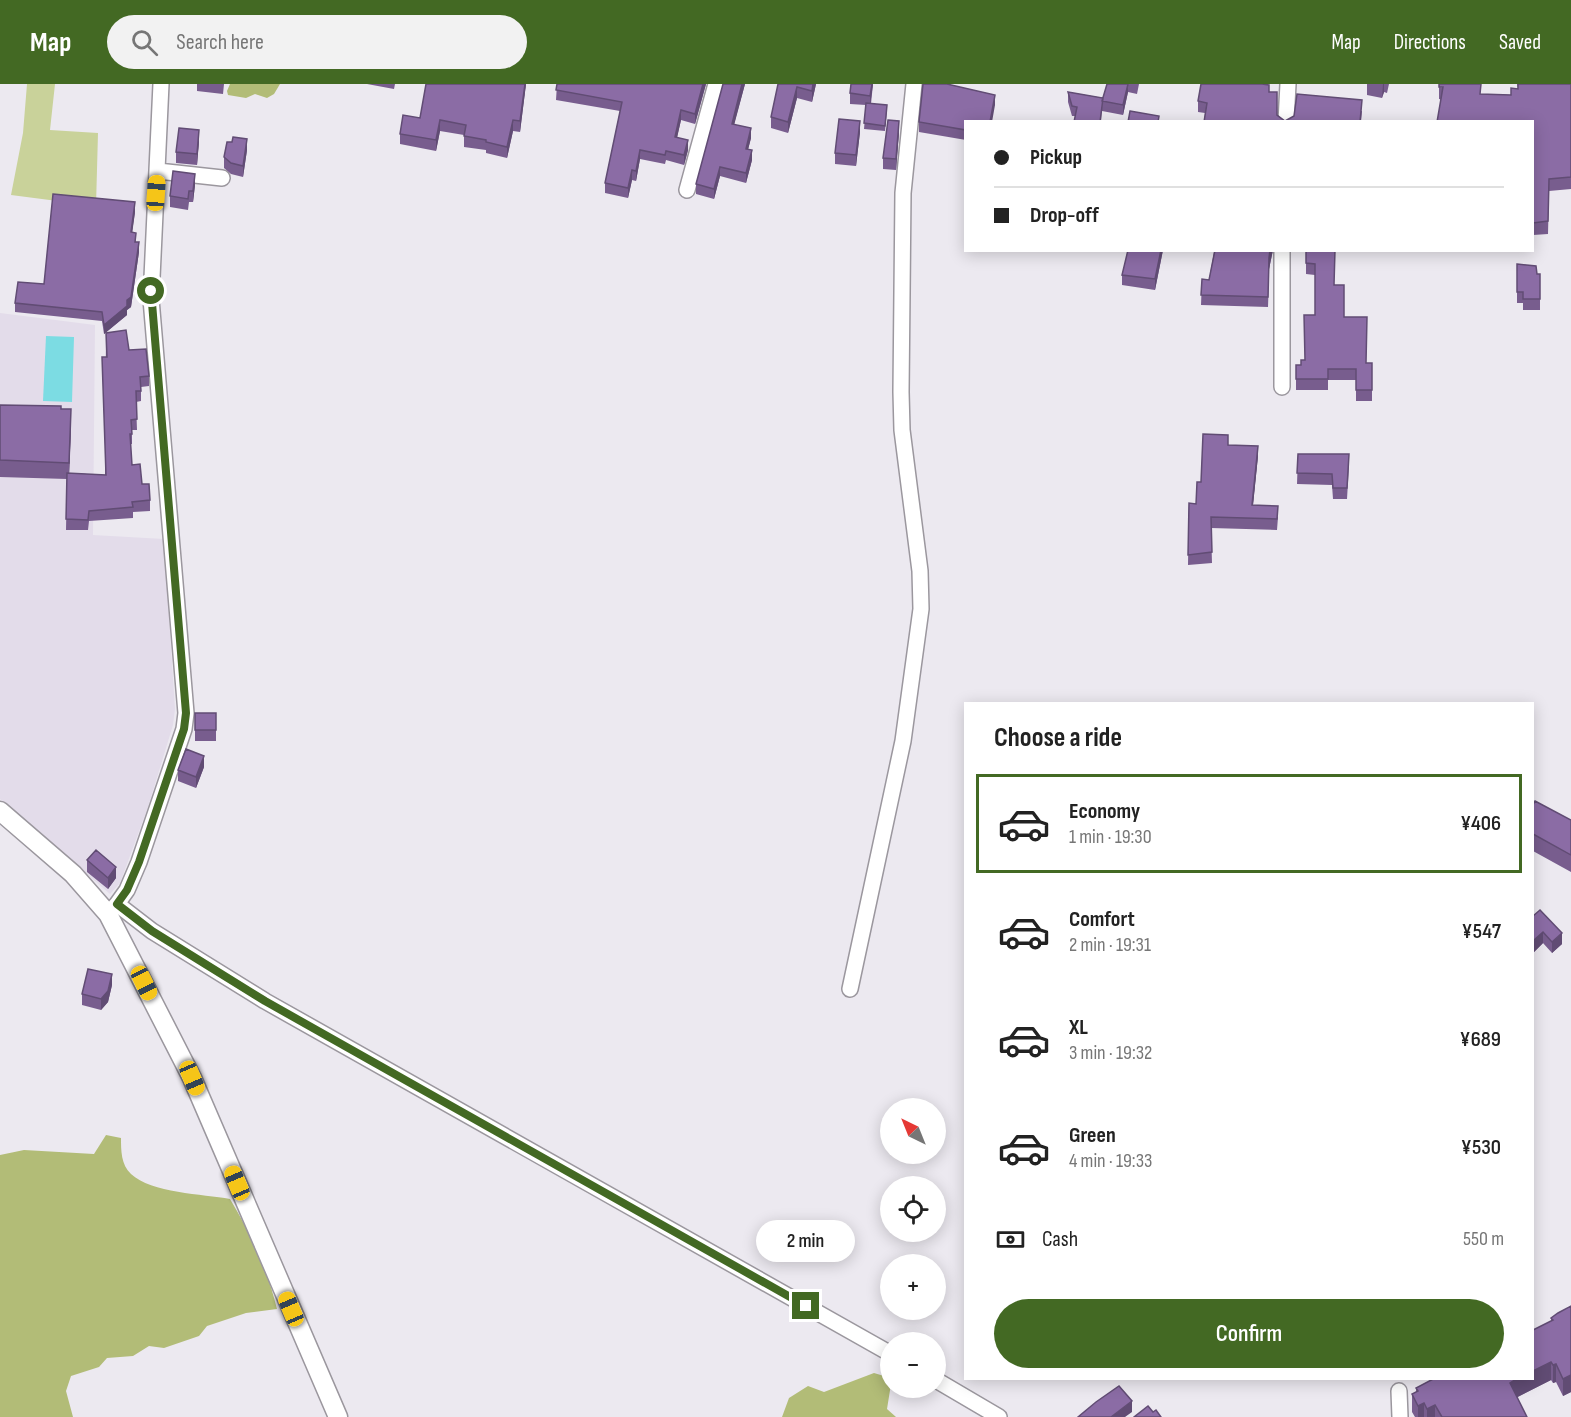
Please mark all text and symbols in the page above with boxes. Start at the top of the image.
search box [107,15,527,69]
text: Map [30,26,71,59]
icon: search [128,26,161,59]
text: Search here [176,29,264,56]
text: Map [1331,30,1361,55]
text: Directions [1394,30,1466,55]
text: Saved [1499,30,1541,55]
text: Pickup [1030,144,1082,171]
car [146,174,166,212]
text: Drop-off [1030,202,1099,229]
route start [137,277,164,304]
text: Choose a ride [994,722,1122,754]
icon: car [997,797,1051,851]
text: Economy [1069,798,1140,825]
text: ¥406 [1460,810,1501,837]
text: 1 min · 19:30 [1069,825,1152,849]
icon: car [997,905,1051,959]
text: Comfort [1069,906,1135,933]
text: ¥547 [1462,918,1501,945]
text: 2 min · 19:31 [1069,933,1151,957]
car [128,963,160,1003]
icon: car [997,1013,1051,1067]
text: XL [1069,1014,1088,1041]
text: ¥689 [1460,1026,1501,1053]
text: 3 min · 19:32 [1069,1041,1152,1065]
car [177,1058,207,1098]
north arrow [880,1098,946,1164]
map controls [880,1098,946,1398]
icon: car [997,1121,1051,1175]
text: Green [1069,1122,1116,1149]
text: ¥530 [1461,1134,1501,1161]
text: 4 min · 19:33 [1069,1149,1152,1173]
car [222,1163,252,1203]
button: locate [880,1176,946,1242]
callout: 2 min [756,1219,856,1261]
icon: cash [994,1223,1027,1256]
text: Cash [1042,1226,1078,1253]
text: 550 m [1463,1227,1504,1251]
text: 2 min [787,1229,824,1253]
button: + [880,1254,946,1320]
car [276,1289,306,1329]
route end [792,1292,819,1319]
button: Confirm [994,1299,1504,1368]
button: − [880,1332,946,1398]

